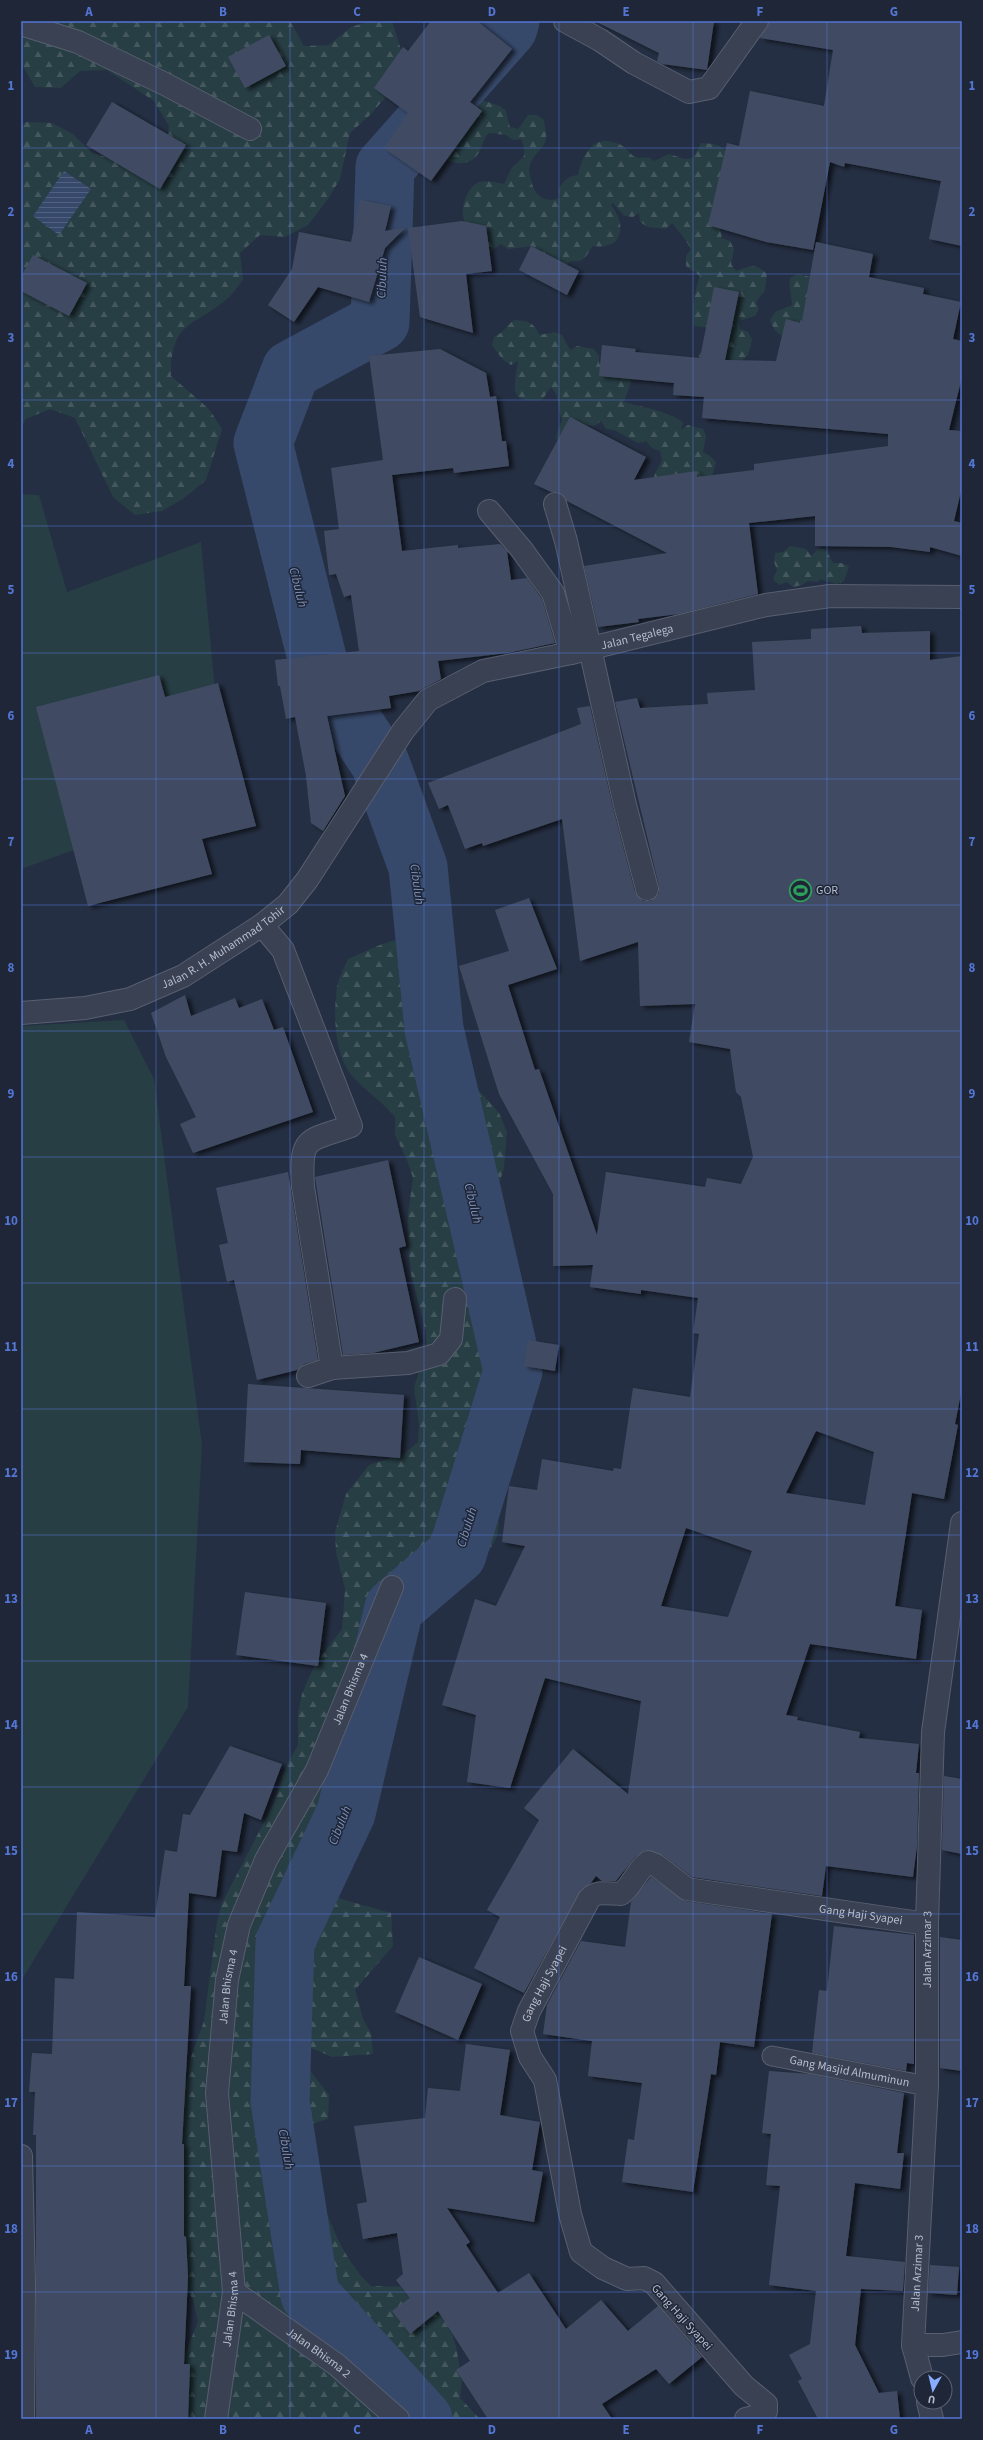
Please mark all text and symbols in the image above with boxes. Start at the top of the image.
text: A [84,3,93,21]
text: B [219,3,227,21]
text: C [353,3,361,21]
text: D [488,3,496,21]
text: E [622,3,630,21]
text: F [757,3,764,21]
text: G [890,3,898,21]
text: 1 [8,77,15,95]
text: 1 [969,77,976,95]
text: 2 [8,203,15,221]
text: 2 [969,203,976,221]
water label: Cibuluh [372,257,392,299]
text: 3 [8,329,15,347]
text: 3 [969,329,976,347]
text: 4 [8,455,15,473]
text: 4 [969,455,976,473]
water label: Cibuluh [284,565,312,609]
text: 5 [8,581,15,599]
text: 5 [969,581,976,599]
street label: Jalan Tegalega [599,620,675,654]
text: 6 [8,707,15,725]
text: 6 [969,707,976,725]
text: 7 [8,833,15,851]
text: 7 [969,833,976,851]
water label: Cibuluh [405,863,429,906]
sports icon: GOR [788,877,814,903]
place label: GOR [816,882,838,899]
street label: Jalan R. H. Muhammad Tohir [159,901,289,993]
text: 8 [8,959,15,977]
text: 8 [969,959,976,977]
text: 9 [8,1085,15,1103]
text: 9 [969,1085,976,1103]
water label: Cibuluh [460,1181,486,1225]
text: 10 [4,1212,18,1230]
text: 10 [965,1212,979,1230]
text: 11 [4,1338,18,1356]
text: 11 [965,1338,979,1356]
text: 12 [4,1464,18,1482]
text: 12 [965,1464,979,1482]
water label: Cibuluh [452,1505,482,1549]
text: 13 [4,1590,18,1608]
text: 13 [965,1590,979,1608]
street label: Jalan Bhisma 4 [328,1651,373,1728]
text: 14 [4,1716,18,1734]
text: 14 [965,1716,979,1734]
water label: Cibuluh [324,1803,356,1848]
text: 15 [4,1842,18,1860]
text: 15 [965,1842,979,1860]
street label: Gang Haji Syapei [818,1900,904,1929]
street label: Jalan Arzimar 3 [919,1911,936,1988]
street label: Gang Haji Syapei [518,1943,572,2024]
street label: Jalan Bhisma 4 [215,1947,243,2025]
text: 16 [4,1968,18,1986]
text: 16 [965,1968,979,1986]
street label: Gang Masjid Almuminun [788,2052,911,2091]
text: 17 [4,2094,18,2112]
text: 17 [965,2094,979,2112]
water label: Cibuluh [274,2128,298,2171]
text: 18 [4,2220,18,2238]
text: 18 [965,2220,979,2238]
street label: Jalan Arzimar 3 [907,2234,928,2312]
street label: Jalan Bhisma 4 [218,2271,243,2348]
street label: Gang Haji Syapei [647,2280,716,2354]
street label: Jalan Bhisma 2 [283,2324,354,2382]
text: 19 [4,2346,18,2364]
text: 19 [965,2346,979,2364]
north arrow [913,2370,953,2410]
text: U [927,2391,936,2407]
text: A [84,2421,93,2439]
text: B [219,2421,227,2439]
text: C [353,2421,361,2439]
text: D [488,2421,496,2439]
text: E [622,2421,630,2439]
text: F [757,2421,764,2439]
text: G [890,2421,898,2439]

